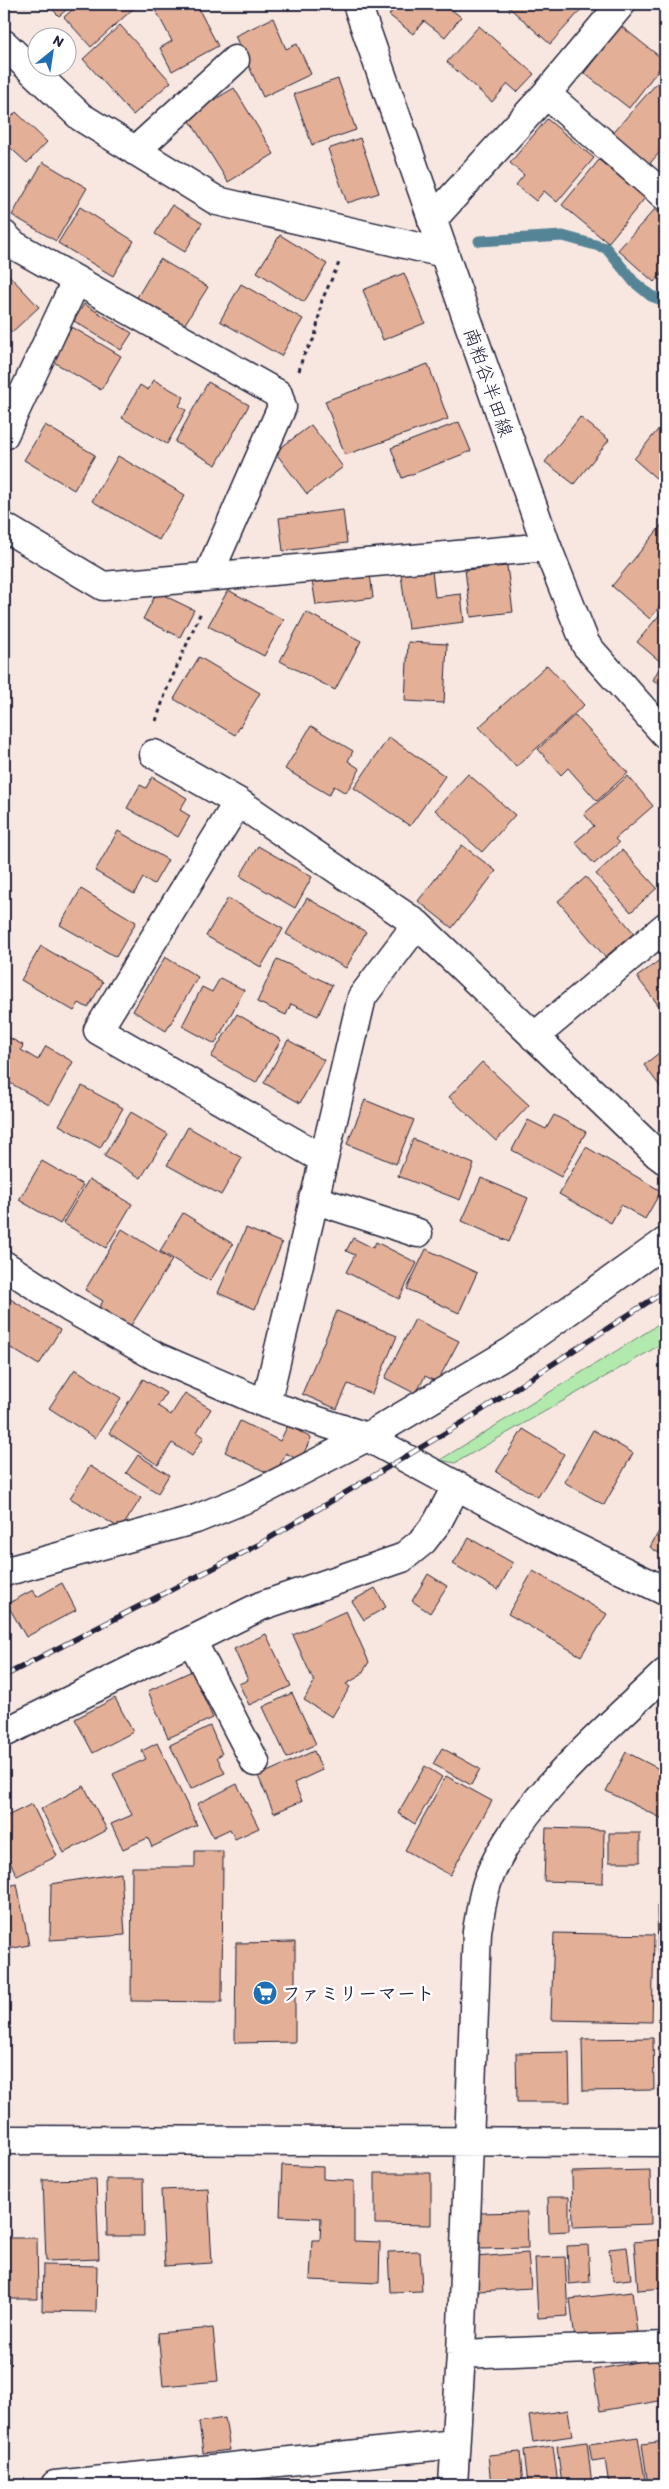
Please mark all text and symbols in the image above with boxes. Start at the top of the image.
north arrow [28,28,78,78]
text: N [50,31,67,51]
street label: 南粕谷半田線 [459,325,518,440]
supermarket icon: ファミリーマート [252,1980,278,2006]
place label: ファミリーマート [282,1982,435,2005]

